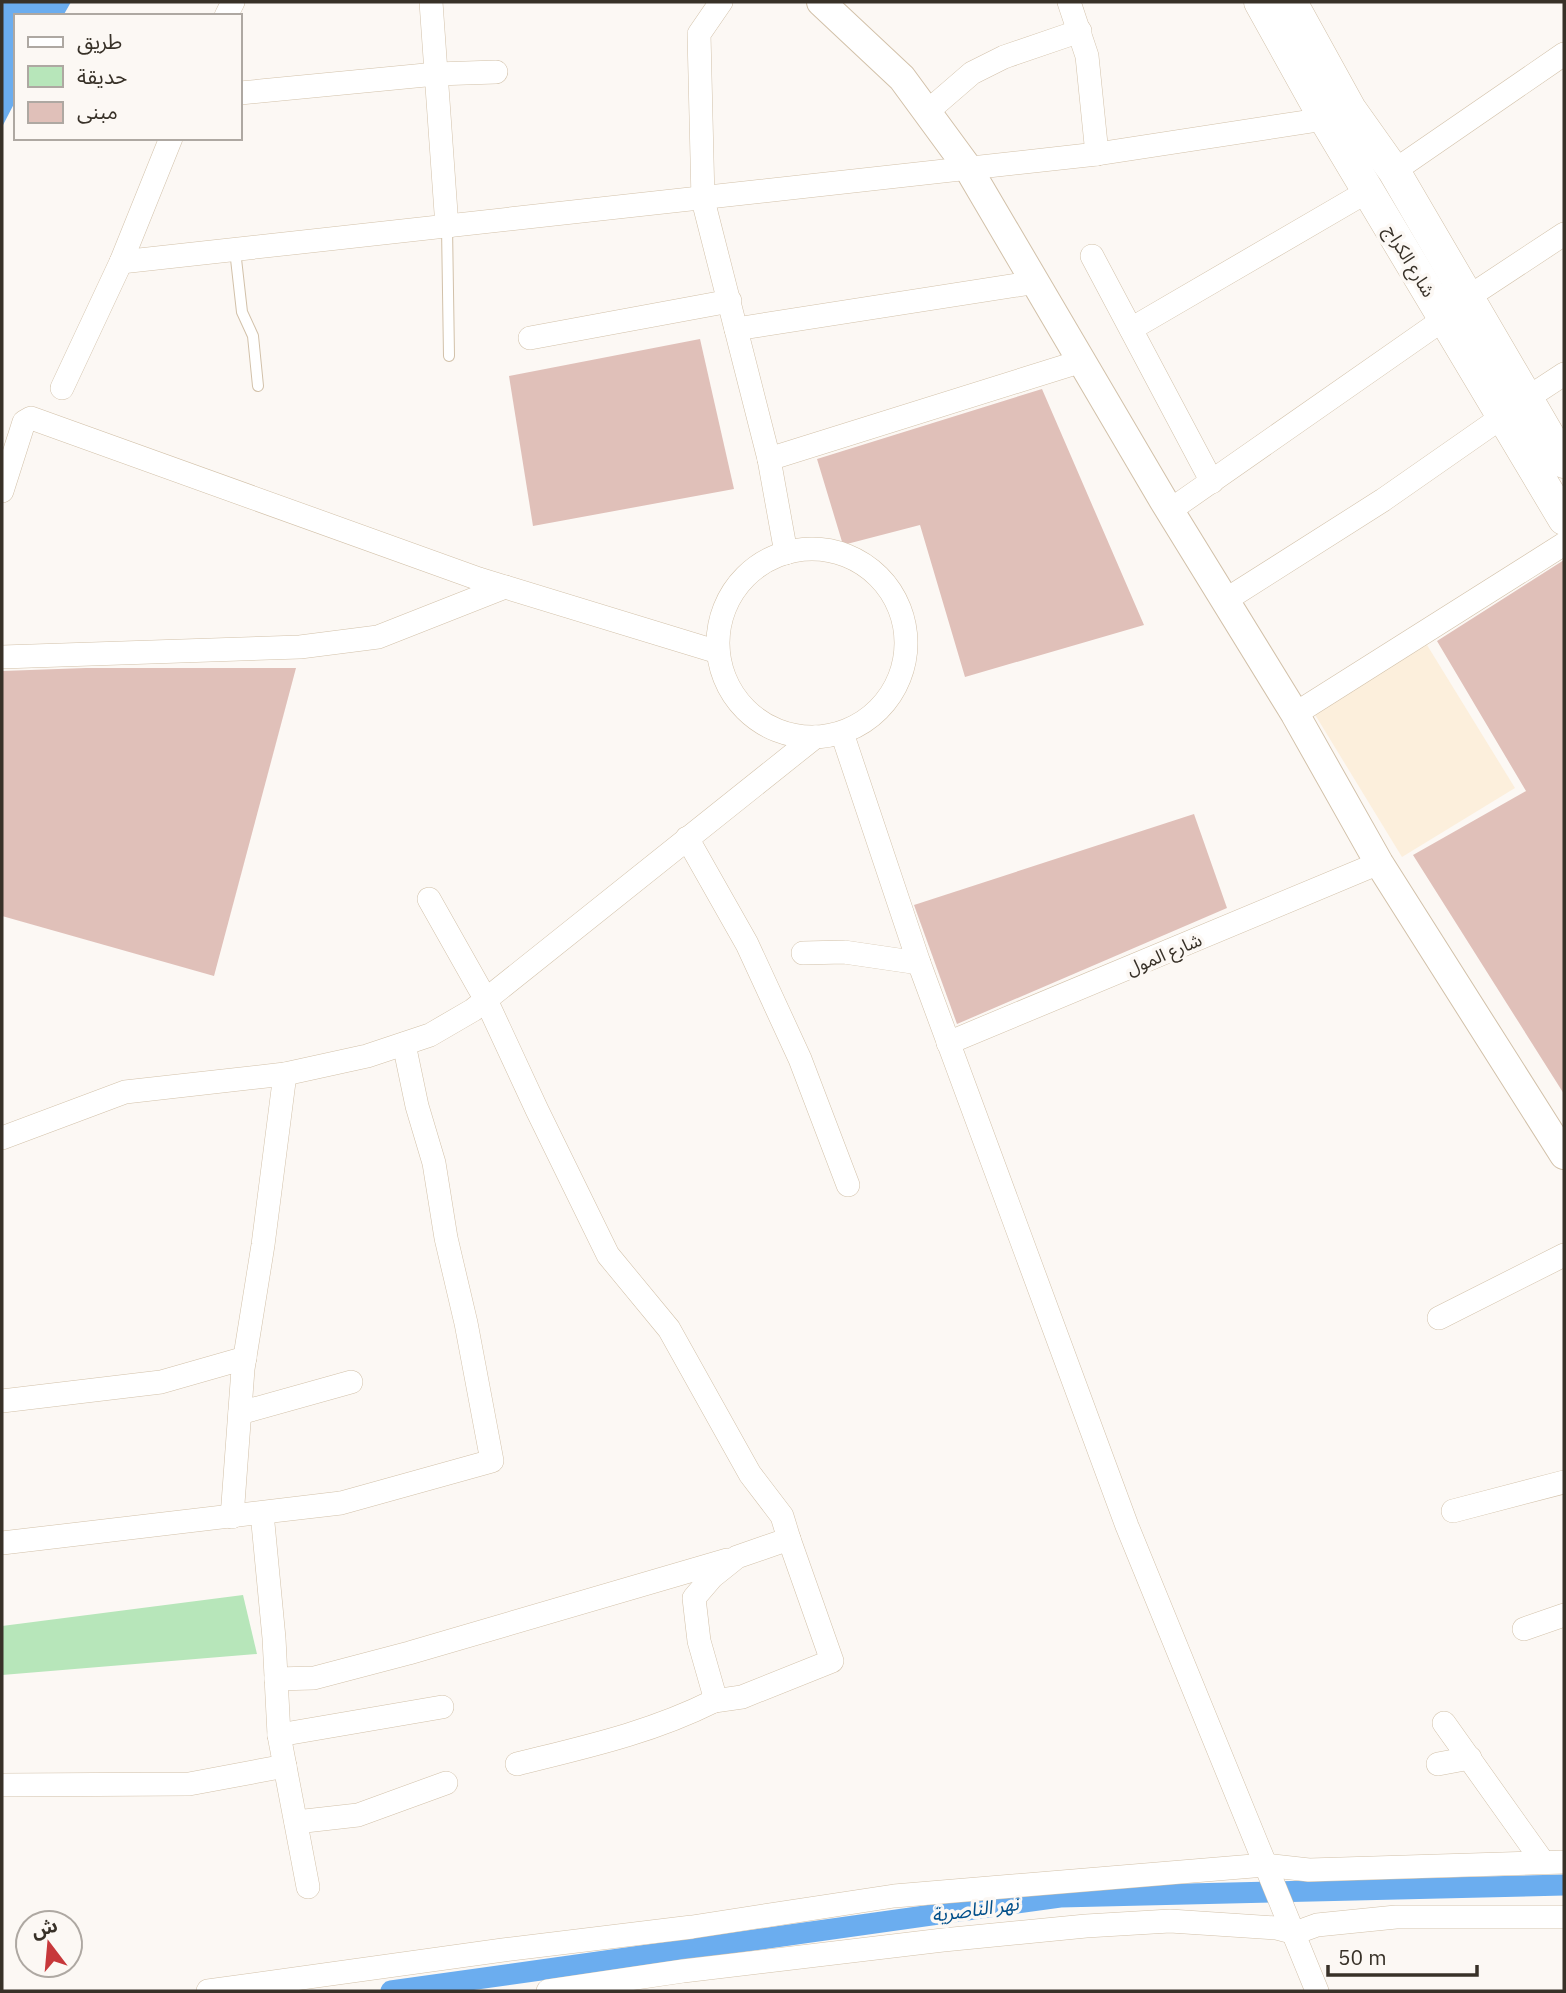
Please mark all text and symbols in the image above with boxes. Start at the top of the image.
legend [14,14,242,140]
text: طريق [77,27,122,55]
text: حديقة [77,62,127,90]
text: مبنى [77,97,118,125]
street label: شارع الكراج [1377,221,1440,303]
street label: شارع المول [1123,928,1206,983]
water label: نهر الناصرية [930,1891,1022,1927]
north arrow [14,1909,84,1979]
text: ش [28,1913,60,1943]
scale bar [1328,1934,1477,1978]
text: 50 m [1338,1943,1387,1971]

